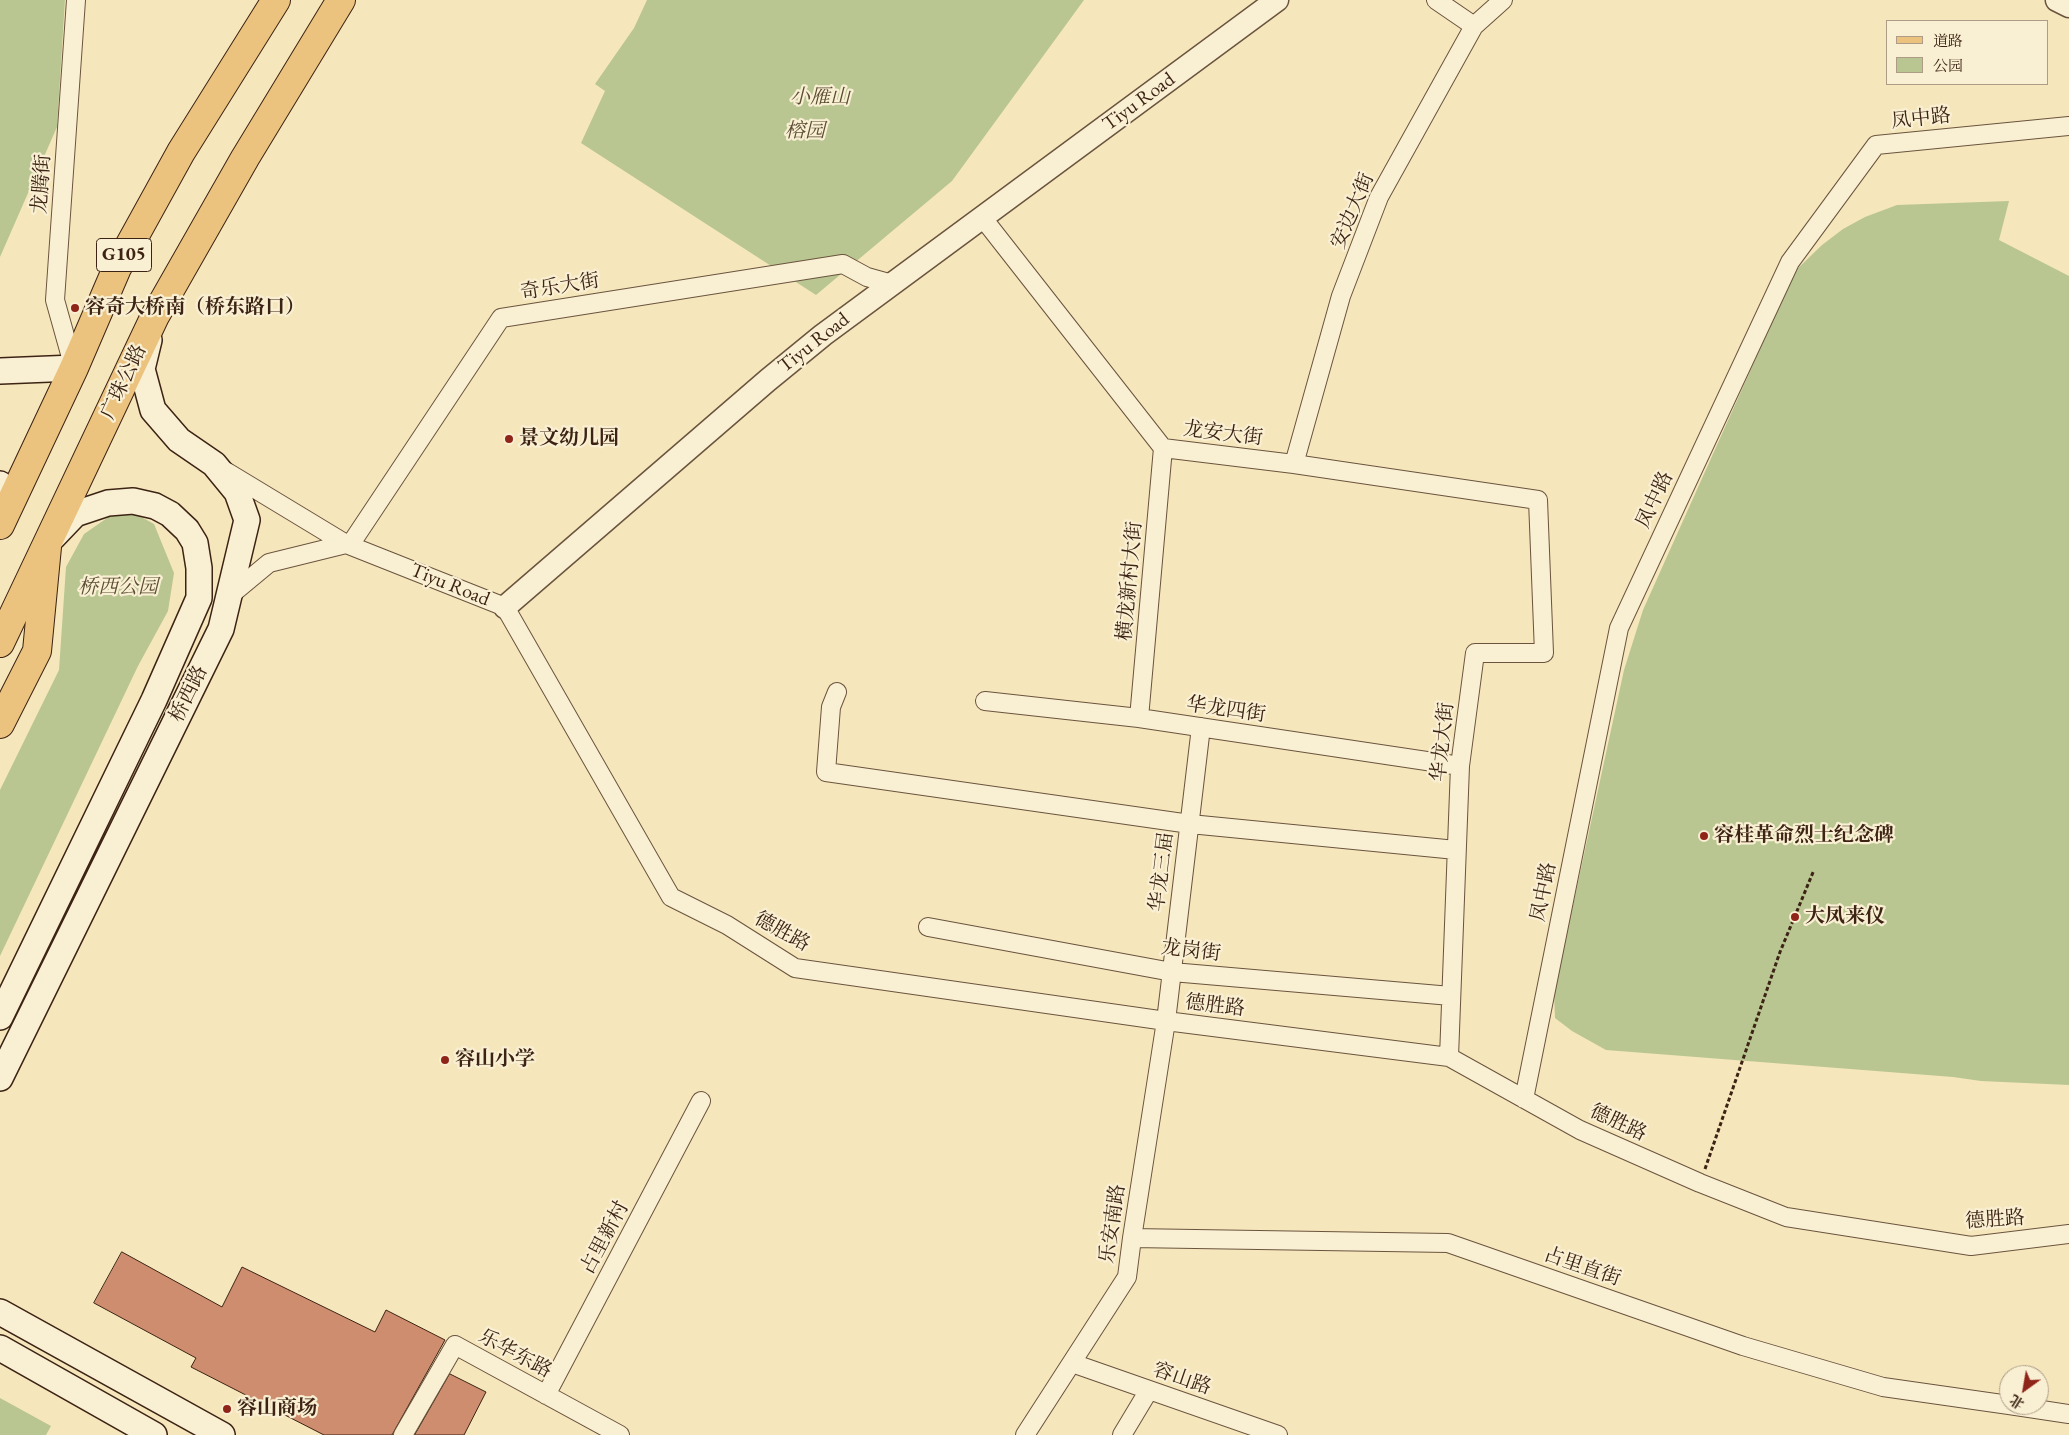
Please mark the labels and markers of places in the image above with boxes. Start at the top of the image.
place label: 容奇大桥南（桥东路口） [85,296,305,320]
marker: 容奇大桥南（桥东路口） [69,302,81,314]
place label: 景文幼儿园 [519,427,619,451]
marker: 景文幼儿园 [503,433,515,445]
place label: 容桂革命烈士纪念碑 [1714,824,1894,848]
marker: 容桂革命烈士纪念碑 [1698,830,1710,842]
place label: 大凤来仪 [1805,905,1885,929]
marker: 大凤来仪 [1789,911,1801,923]
place label: 容山小学 [455,1048,535,1072]
marker: 容山小学 [439,1054,451,1066]
place label: 容山商场 [237,1397,317,1421]
marker: 容山商场 [221,1403,233,1415]

